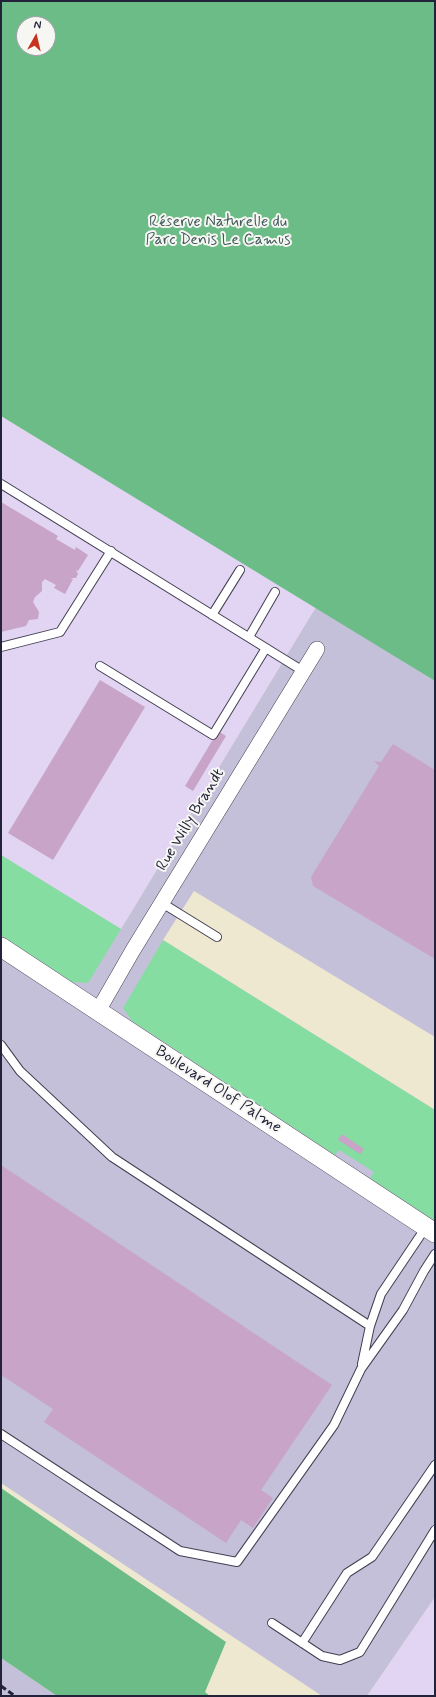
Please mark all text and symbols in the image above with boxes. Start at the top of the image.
north arrow [16,16,56,56]
text: N [33,18,42,33]
park label: Réserve Naturelle du Parc Denis Le Camus [145,213,291,251]
street label: Rue Willy Brandt [153,765,229,875]
street label: Boulevard Olof Palme [151,1042,285,1138]

